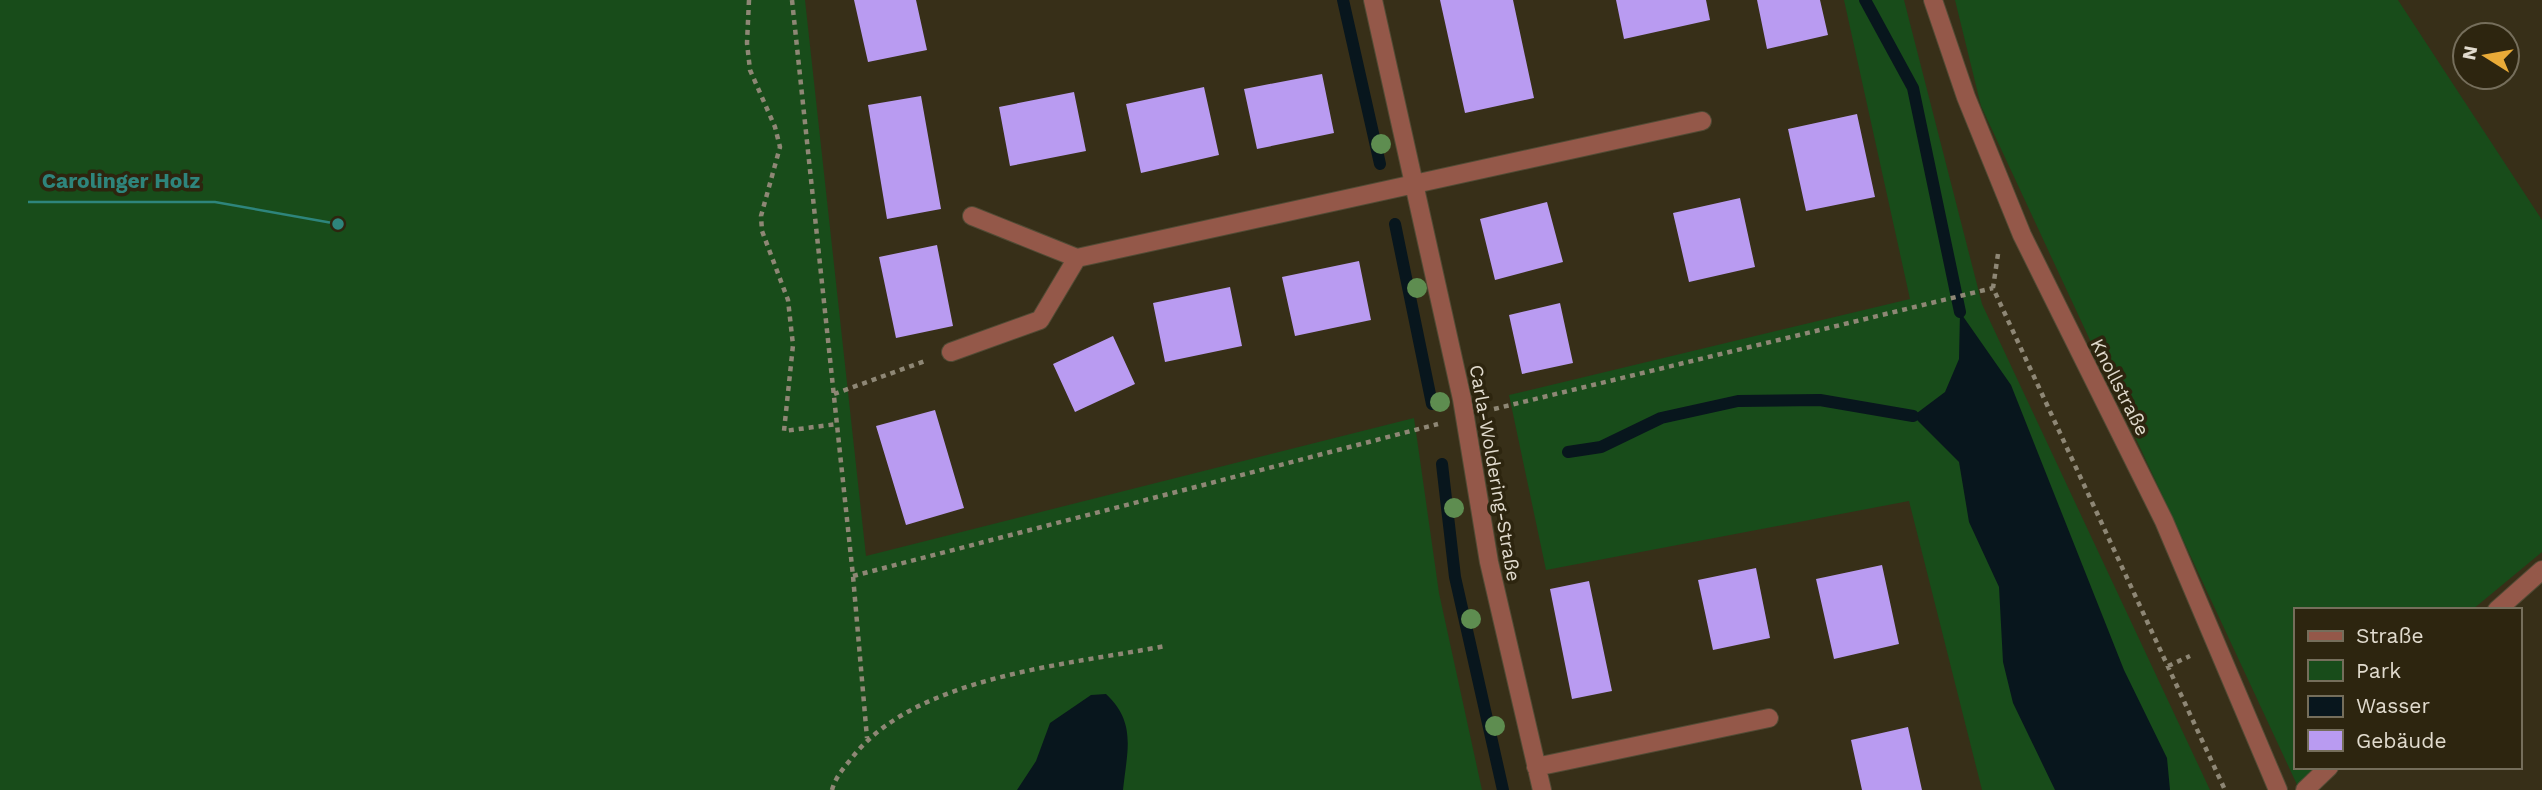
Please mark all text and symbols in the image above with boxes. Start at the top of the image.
north arrow [2451,21,2521,91]
text: N [2457,44,2482,62]
callout: Carolinger Holz [28,160,215,202]
text: Carolinger Holz [42,168,200,193]
street label: Knollstraße [2086,334,2154,440]
street label: Carla-Woldering-Straße [1465,363,1525,583]
legend [2294,608,2521,769]
text: Straße [2356,623,2424,648]
text: Park [2356,658,2401,683]
text: Wasser [2356,693,2430,718]
text: Gebäude [2356,728,2447,753]

